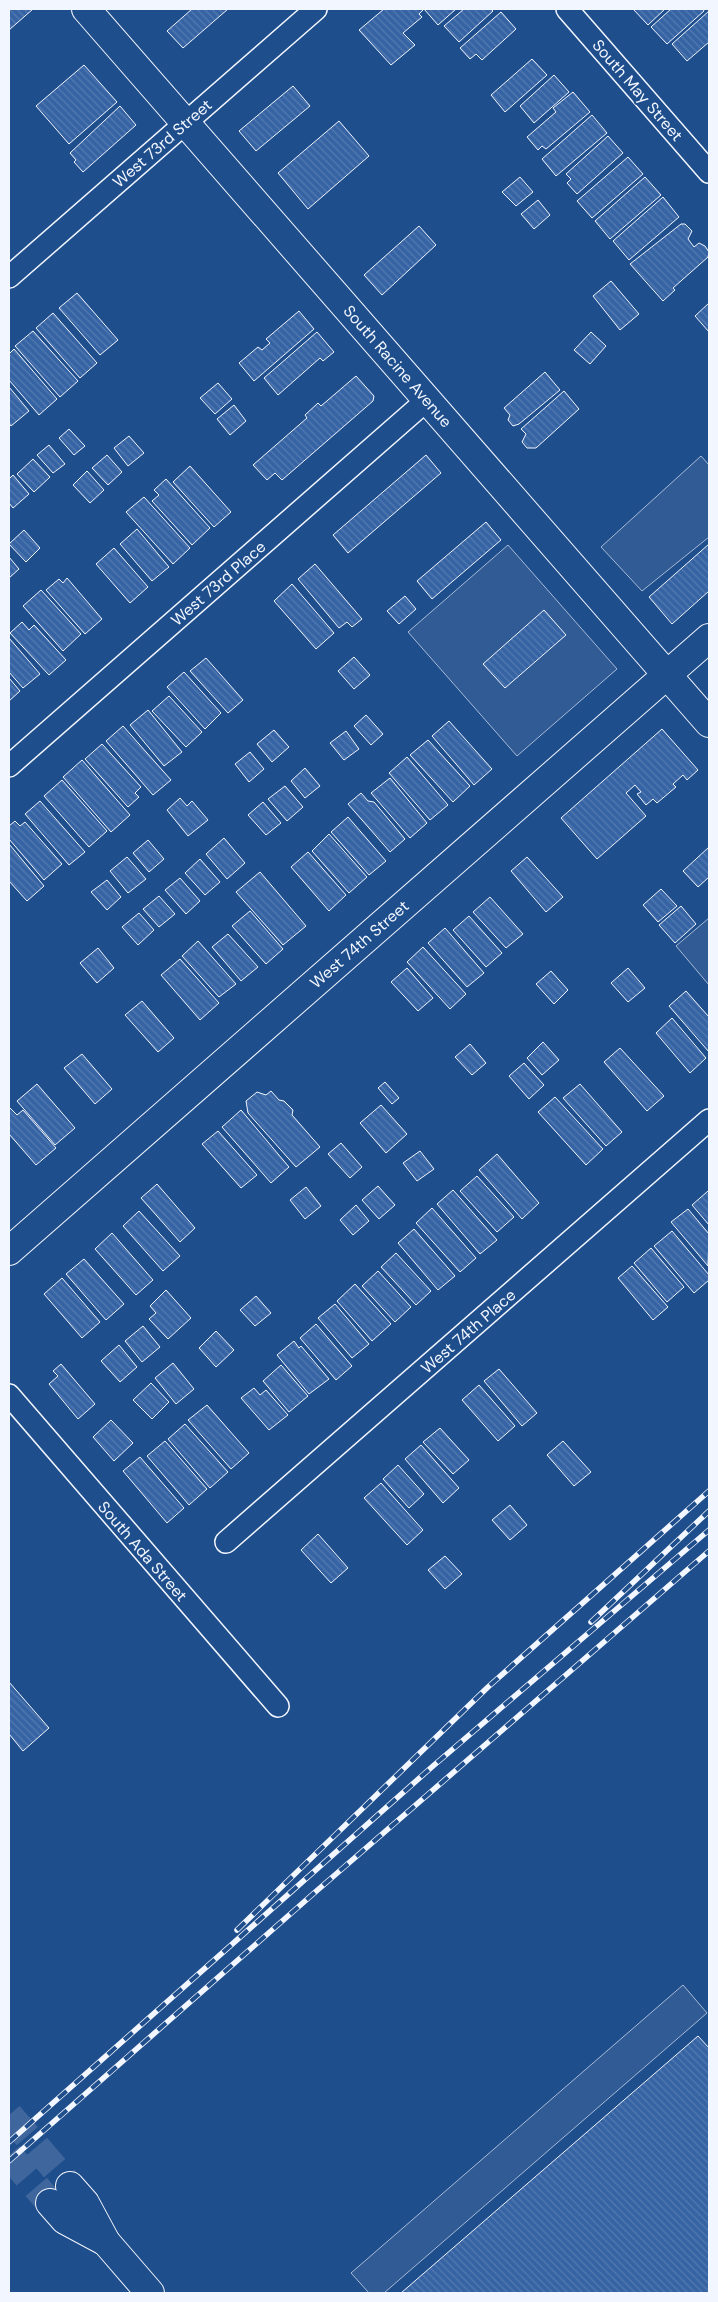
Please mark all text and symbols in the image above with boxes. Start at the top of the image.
street label: South May Street [588,35,688,146]
street label: West 73rd Street [108,95,216,192]
street label: South Racine Avenue [339,301,457,432]
street label: West 73rd Place [166,536,270,630]
street label: West 74th Street [306,896,413,993]
street label: West 74th Place [417,1284,520,1378]
street label: South Ada Street [93,1497,192,1606]

